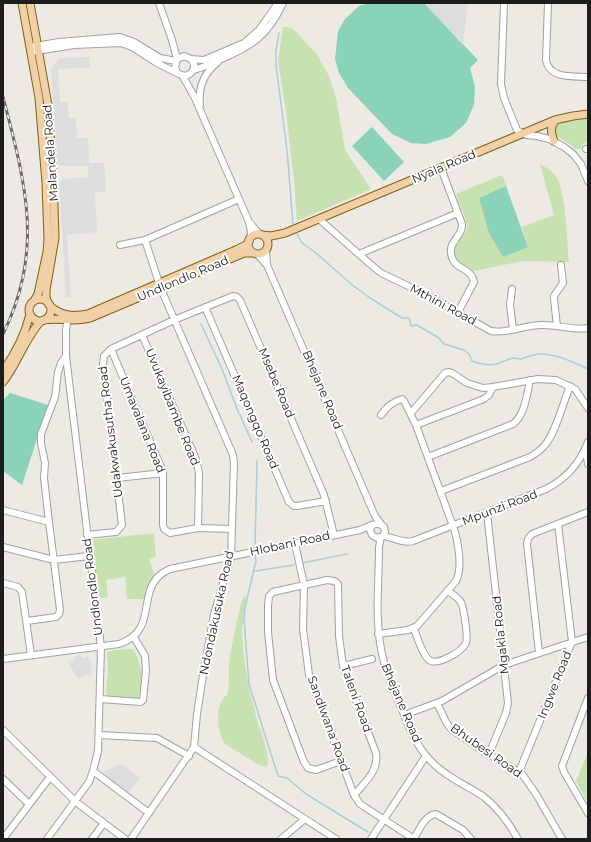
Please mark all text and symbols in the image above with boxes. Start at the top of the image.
street label: Malandela Road [40,104,62,202]
street label: Nyala Road [410,147,478,187]
street label: Undlondlo Road [135,253,231,305]
street label: Mthini Road [407,281,479,329]
street label: Uvukayibambe Road [142,346,202,468]
street label: Msebe Road [255,346,297,420]
street label: Bhejane Road [299,348,345,432]
street label: Udakwakusutha Road [96,365,126,499]
street label: Maqongqo Road [229,373,281,471]
street label: Umavalana Road [116,375,168,475]
street label: Mpunzi Road [460,487,540,529]
street label: Hlobani Road [249,528,331,560]
street label: Undlondlo Road [80,537,106,637]
street label: Ndondakusuka Road [197,550,237,676]
street label: Mgakla Road [490,595,512,675]
street label: Ingwe Road [535,649,575,721]
street label: Bhejane Road [378,661,424,745]
street label: Taleni Road [337,664,375,734]
street label: Sandlwana Road [304,674,352,774]
street label: Bhubesi Road [447,721,525,781]

